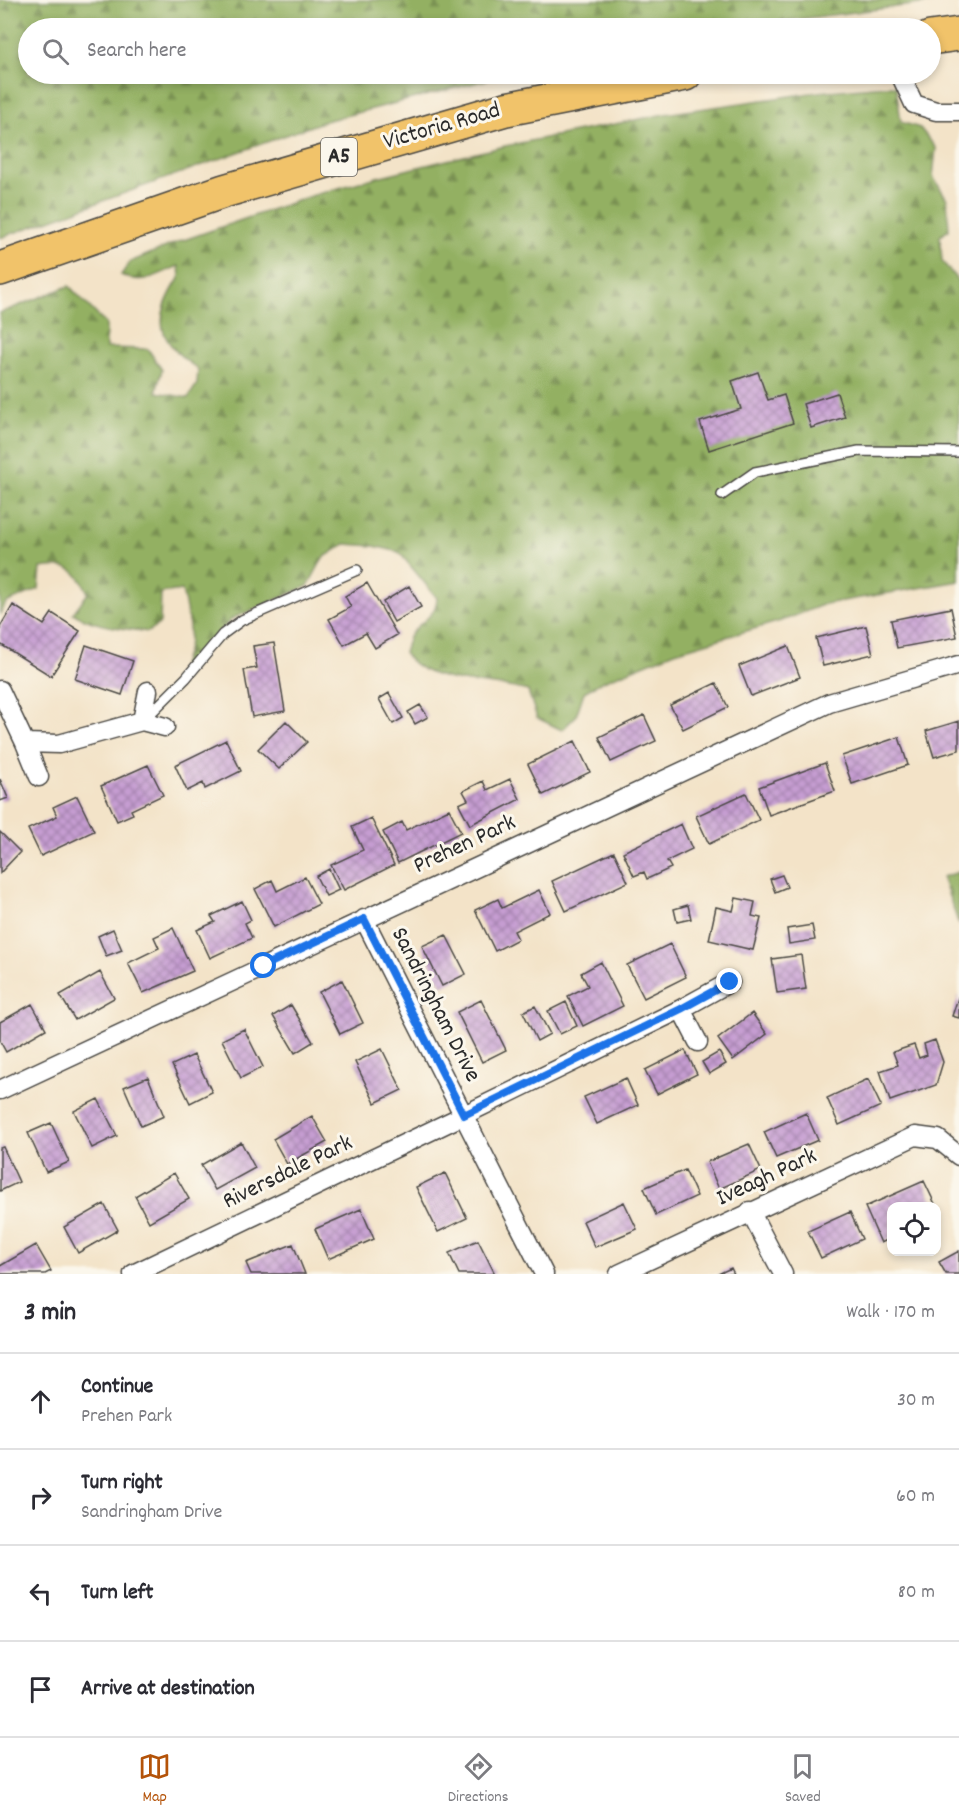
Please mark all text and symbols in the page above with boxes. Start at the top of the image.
search box [18,18,941,84]
icon: search [39,35,72,68]
text: Search here [87,36,186,67]
street label: Victoria Road [380,94,504,160]
road number: A5 [321,138,357,176]
street label: Prehen Park [408,806,522,884]
street label: Sandringham Drive [381,922,489,1088]
route start [250,952,276,978]
route end [716,968,742,994]
street label: Riversdale Park [217,1127,359,1219]
street label: Iveagh Park [711,1140,823,1216]
map controls [887,1202,941,1256]
button: locate [887,1202,941,1256]
text: 3 min [24,1295,76,1332]
text: Walk · 170 m [846,1299,935,1327]
text: Continue [81,1372,153,1403]
icon: ahead [24,1385,57,1418]
text: 30 m [897,1387,935,1415]
text: Prehen Park [81,1403,172,1431]
text: Turn right [81,1468,163,1499]
icon: right [24,1481,57,1514]
text: 60 m [896,1483,935,1511]
text: Sandringham Drive [81,1499,222,1527]
icon: left [24,1577,57,1610]
text: Turn left [81,1578,153,1609]
text: 80 m [898,1579,935,1607]
icon: arrive [24,1673,57,1706]
text: Arrive at destination [81,1674,255,1705]
tab: Map [138,1750,171,1809]
tab: Directions [448,1750,508,1809]
tab: Saved [785,1750,821,1809]

